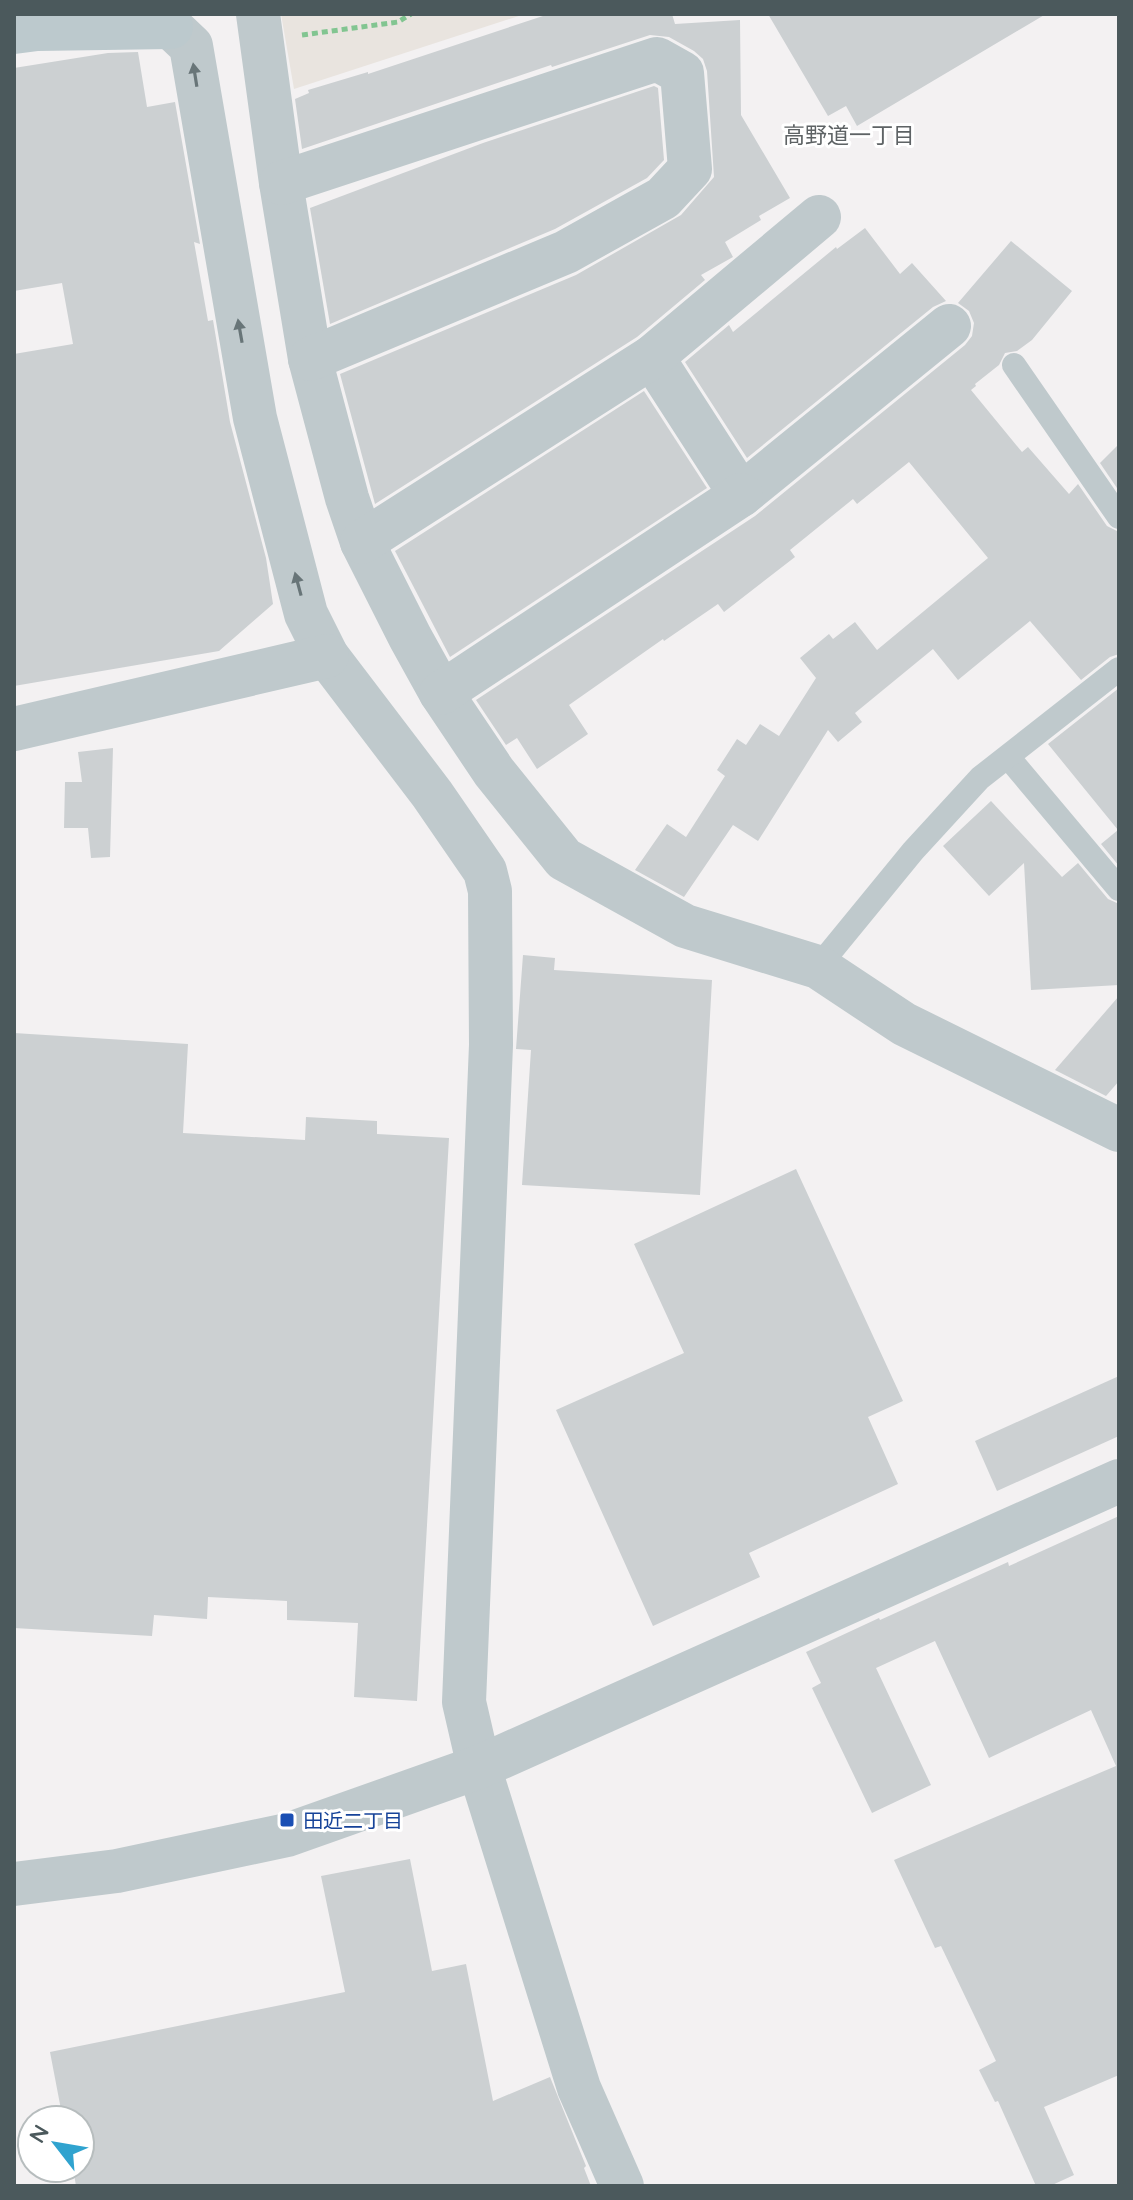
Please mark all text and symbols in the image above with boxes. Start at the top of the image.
one-way arrow [188,62,201,87]
district label: 高野道一丁目 [783,121,915,149]
one-way arrow [233,318,245,343]
one-way arrow [292,571,304,596]
place label: 田近二丁目 [303,1808,403,1833]
marker: 田近二丁目 [278,1811,296,1829]
north arrow [16,2104,96,2184]
text: N [23,2120,55,2148]

